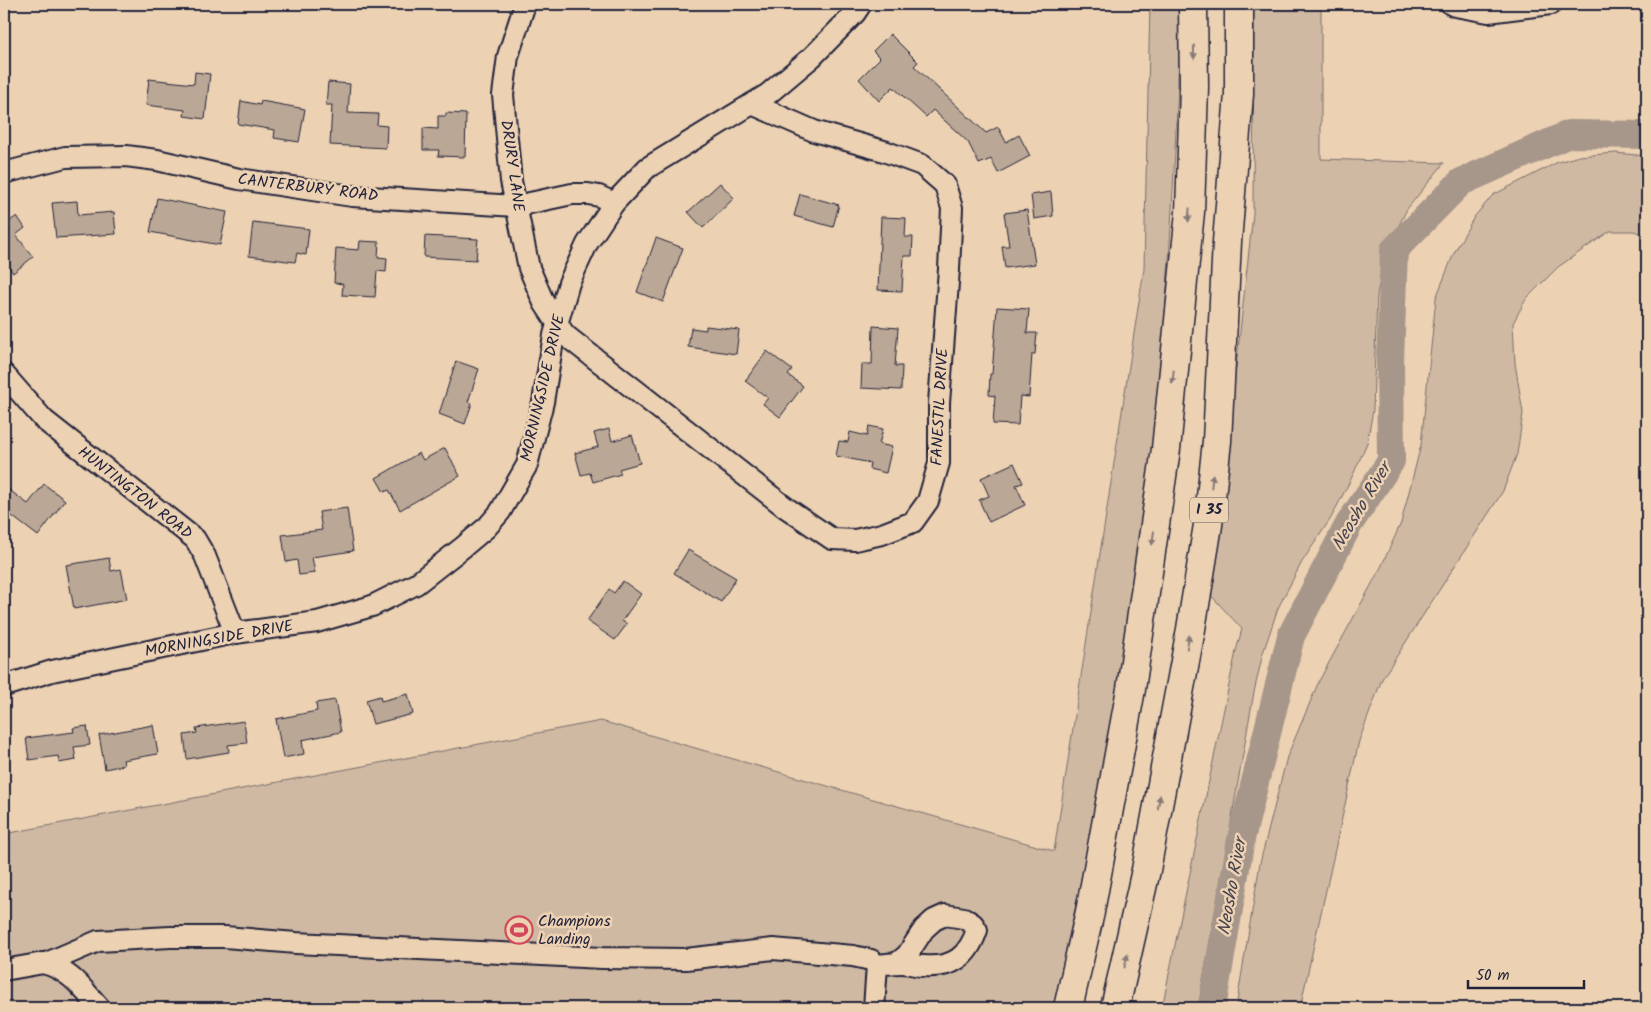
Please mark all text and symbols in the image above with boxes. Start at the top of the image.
one-way arrow [1190,45,1198,61]
street label: DRURY LANE [493,118,531,214]
street label: CANTERBURY ROAD [236,167,380,209]
one-way arrow [1185,207,1193,223]
street label: MORNINGSIDE DRIVE [514,311,572,464]
street label: FANESTIL DRIVE [924,347,956,467]
one-way arrow [1169,369,1177,385]
street label: HUNTINGTON ROAD [72,440,198,546]
water label: Neosho River [1324,454,1402,556]
one-way arrow [1208,473,1216,489]
road number: I 35 [1190,498,1228,522]
one-way arrow [1149,530,1157,546]
street label: MORNINGSIDE DRIVE [143,614,296,664]
one-way arrow [1185,633,1193,649]
one-way arrow [1155,793,1163,809]
water label: Neosho River [1210,832,1256,938]
place label: Champions Landing [538,909,611,952]
sports icon: Champions Landing [504,915,534,945]
one-way arrow [1122,953,1130,968]
scale bar [1468,957,1585,989]
text: 50 m [1476,964,1510,988]

